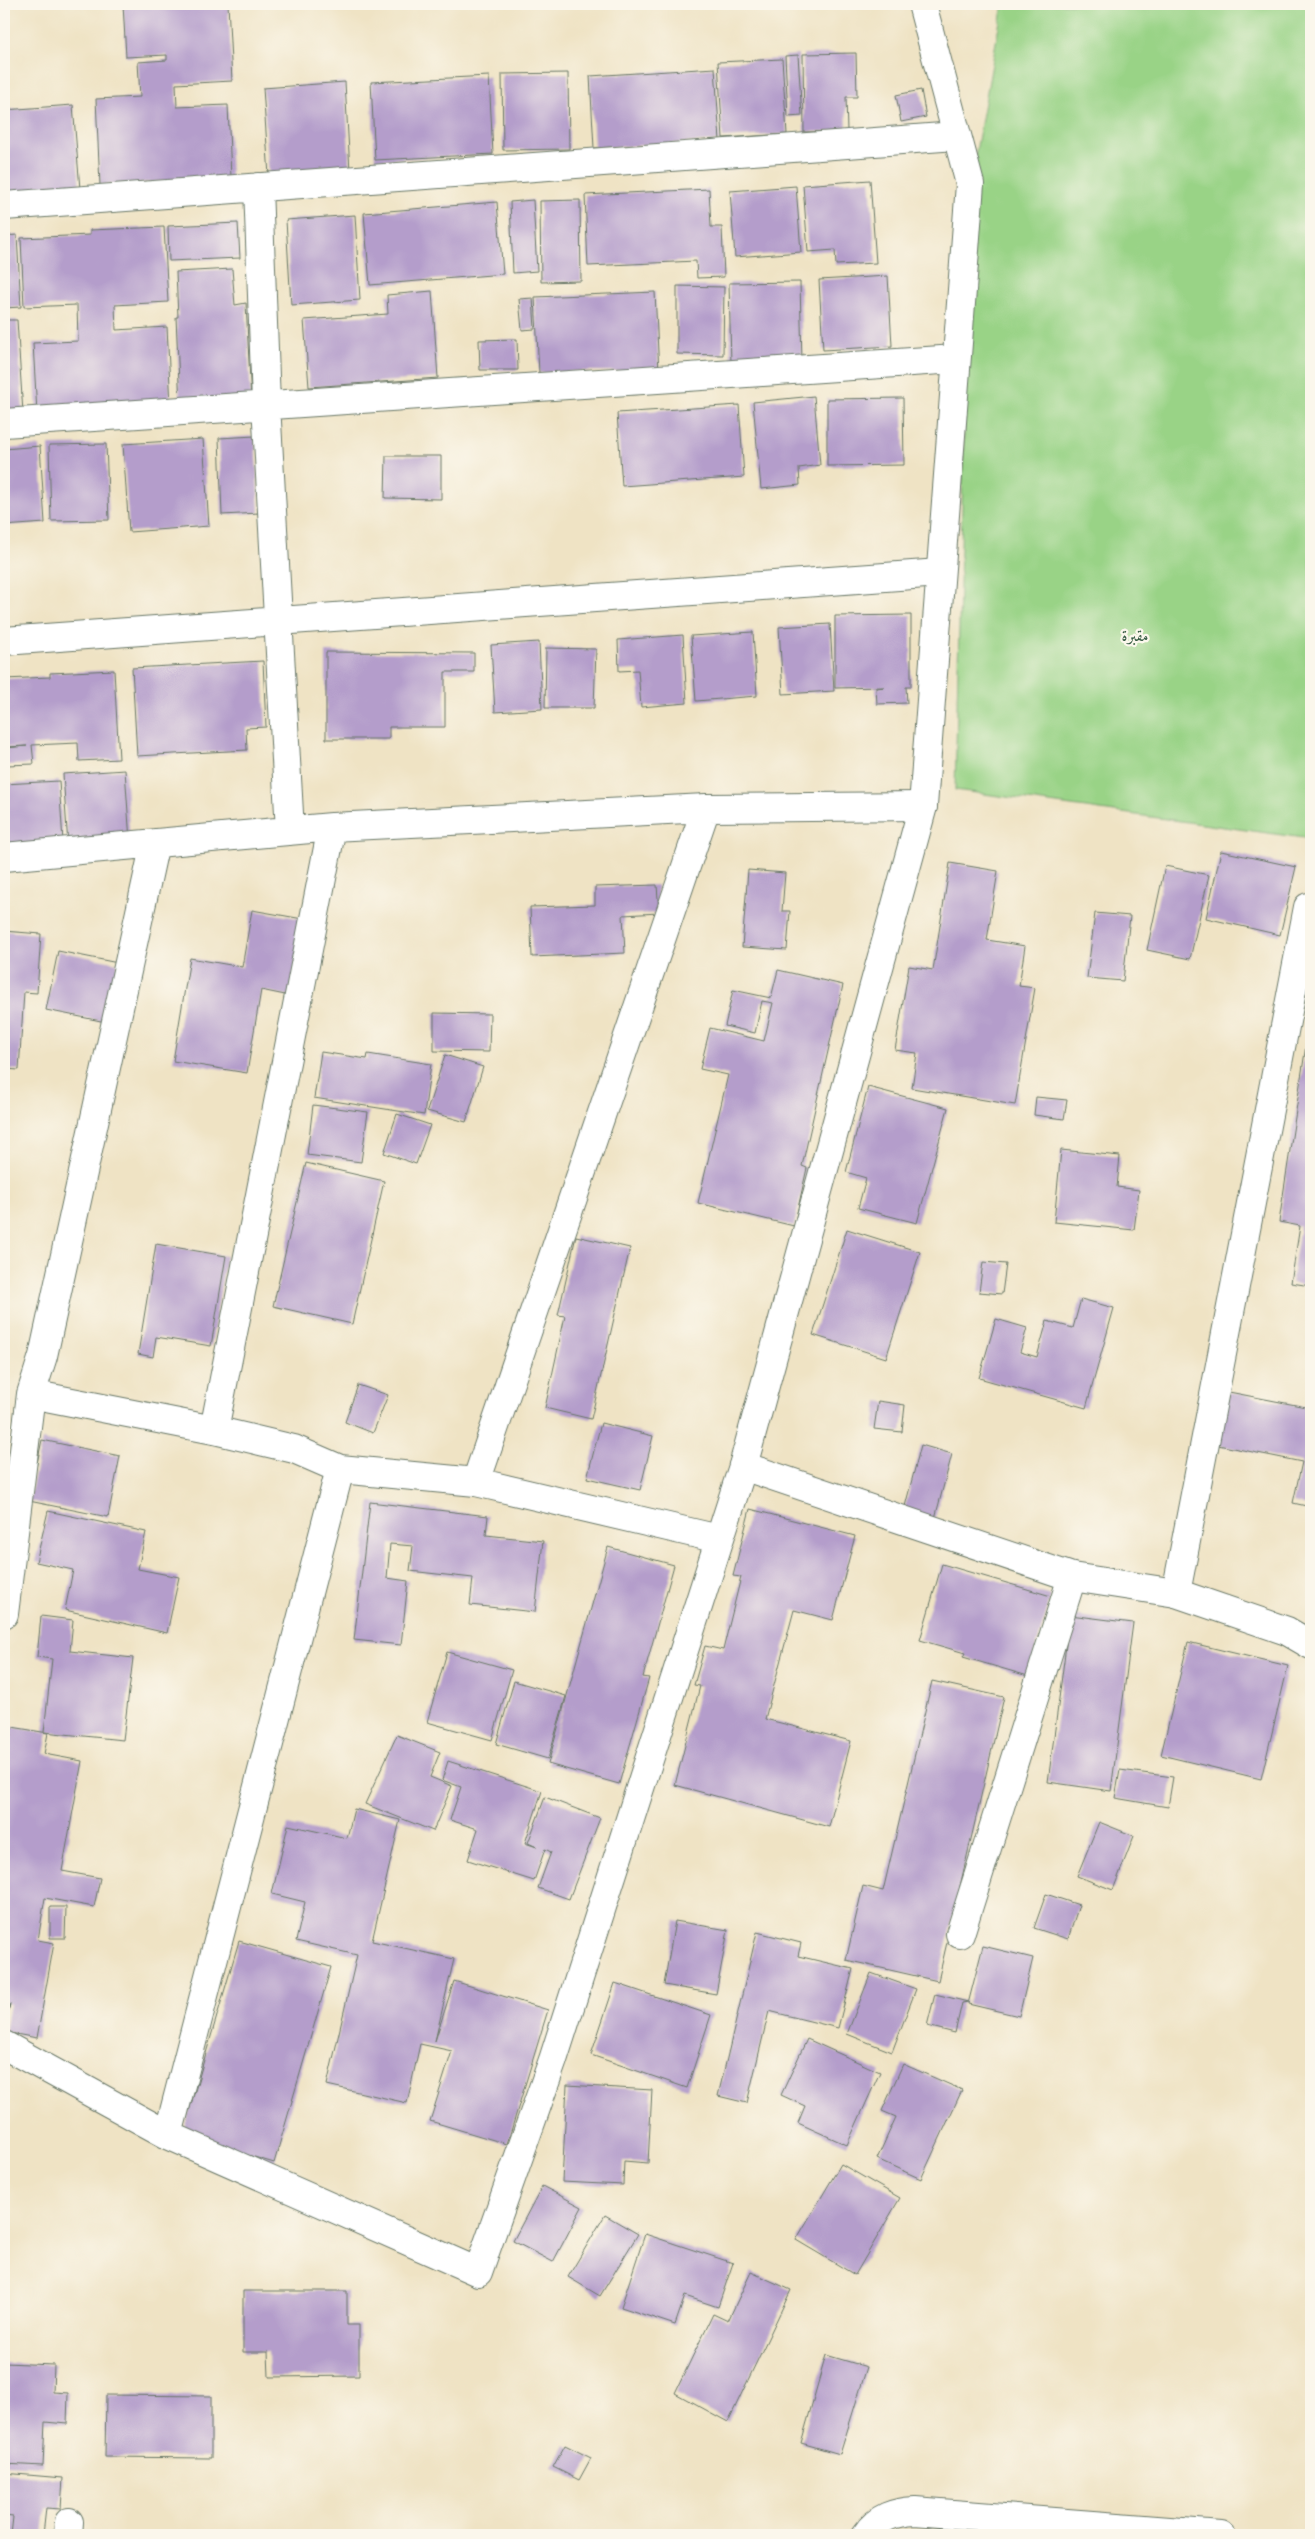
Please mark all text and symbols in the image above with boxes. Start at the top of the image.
park label: مقبرة [1122,626,1148,646]

